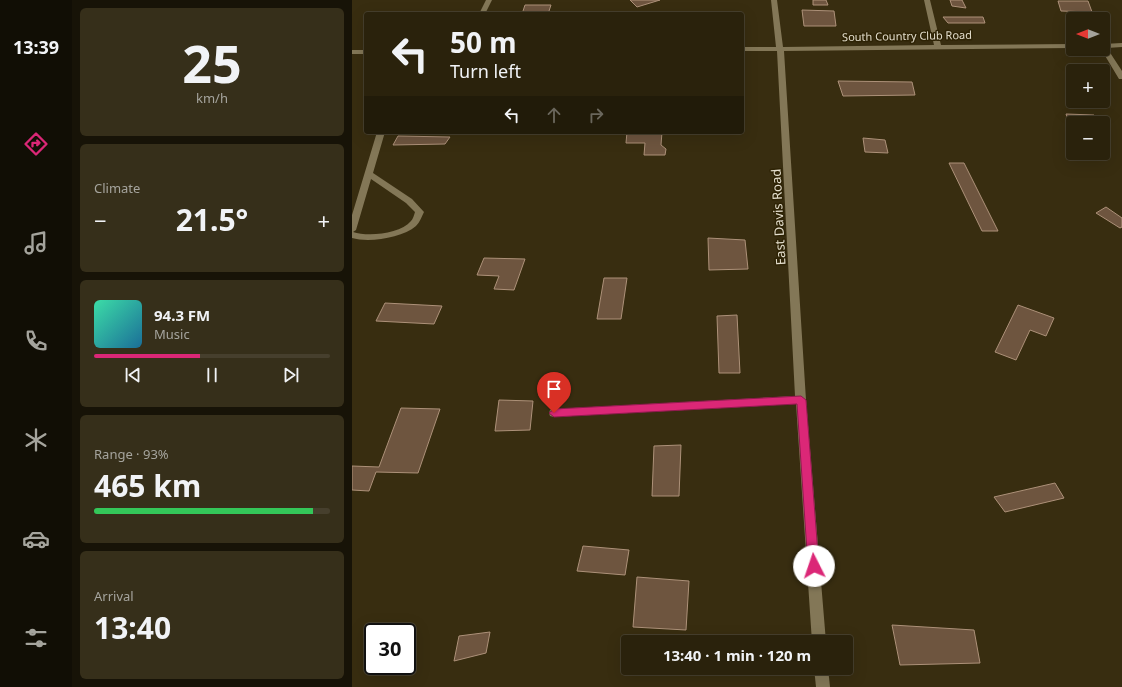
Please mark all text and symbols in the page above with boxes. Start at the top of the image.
north arrow [1066,12,1110,56]
map controls [1066,12,1110,160]
text: 50 m [450,23,517,61]
text: 25 [182,27,242,98]
street label: South Country Club Road [842,27,972,44]
icon: left [384,28,436,80]
text: 13:39 [13,35,59,59]
text: Turn left [450,59,521,83]
button: + [1066,64,1110,108]
text: km/h [196,89,228,107]
icon: left [501,104,523,126]
icon: ahead [543,104,565,126]
icon: right [585,104,607,126]
button: − [1066,116,1110,160]
icon: directions [22,130,50,158]
street label: East Davis Road [766,168,790,266]
text: Climate [94,179,140,197]
text: 21.5° [176,199,248,240]
text: − [94,205,107,235]
text: + [317,205,330,235]
icon: music [22,229,50,257]
text: 94.3 FM [154,305,210,325]
text: Music [154,325,190,343]
icon: phone [22,327,50,355]
icon: previous [122,364,144,386]
icon: pause [201,364,223,386]
icon: next [280,364,302,386]
pin [537,372,571,413]
icon: arrive [543,378,565,400]
icon: climate [22,426,50,454]
text: Range · 93% [94,445,169,463]
text: 465 km [94,465,201,506]
icon: car [22,525,50,553]
position arrow [793,545,835,587]
text: Arrival [94,587,134,605]
text: 13:40 [94,607,171,648]
speed limit sign: 30 [364,623,416,675]
icon: filters [22,624,50,652]
text: 13:40 · 1 min · 120 m [663,645,811,665]

